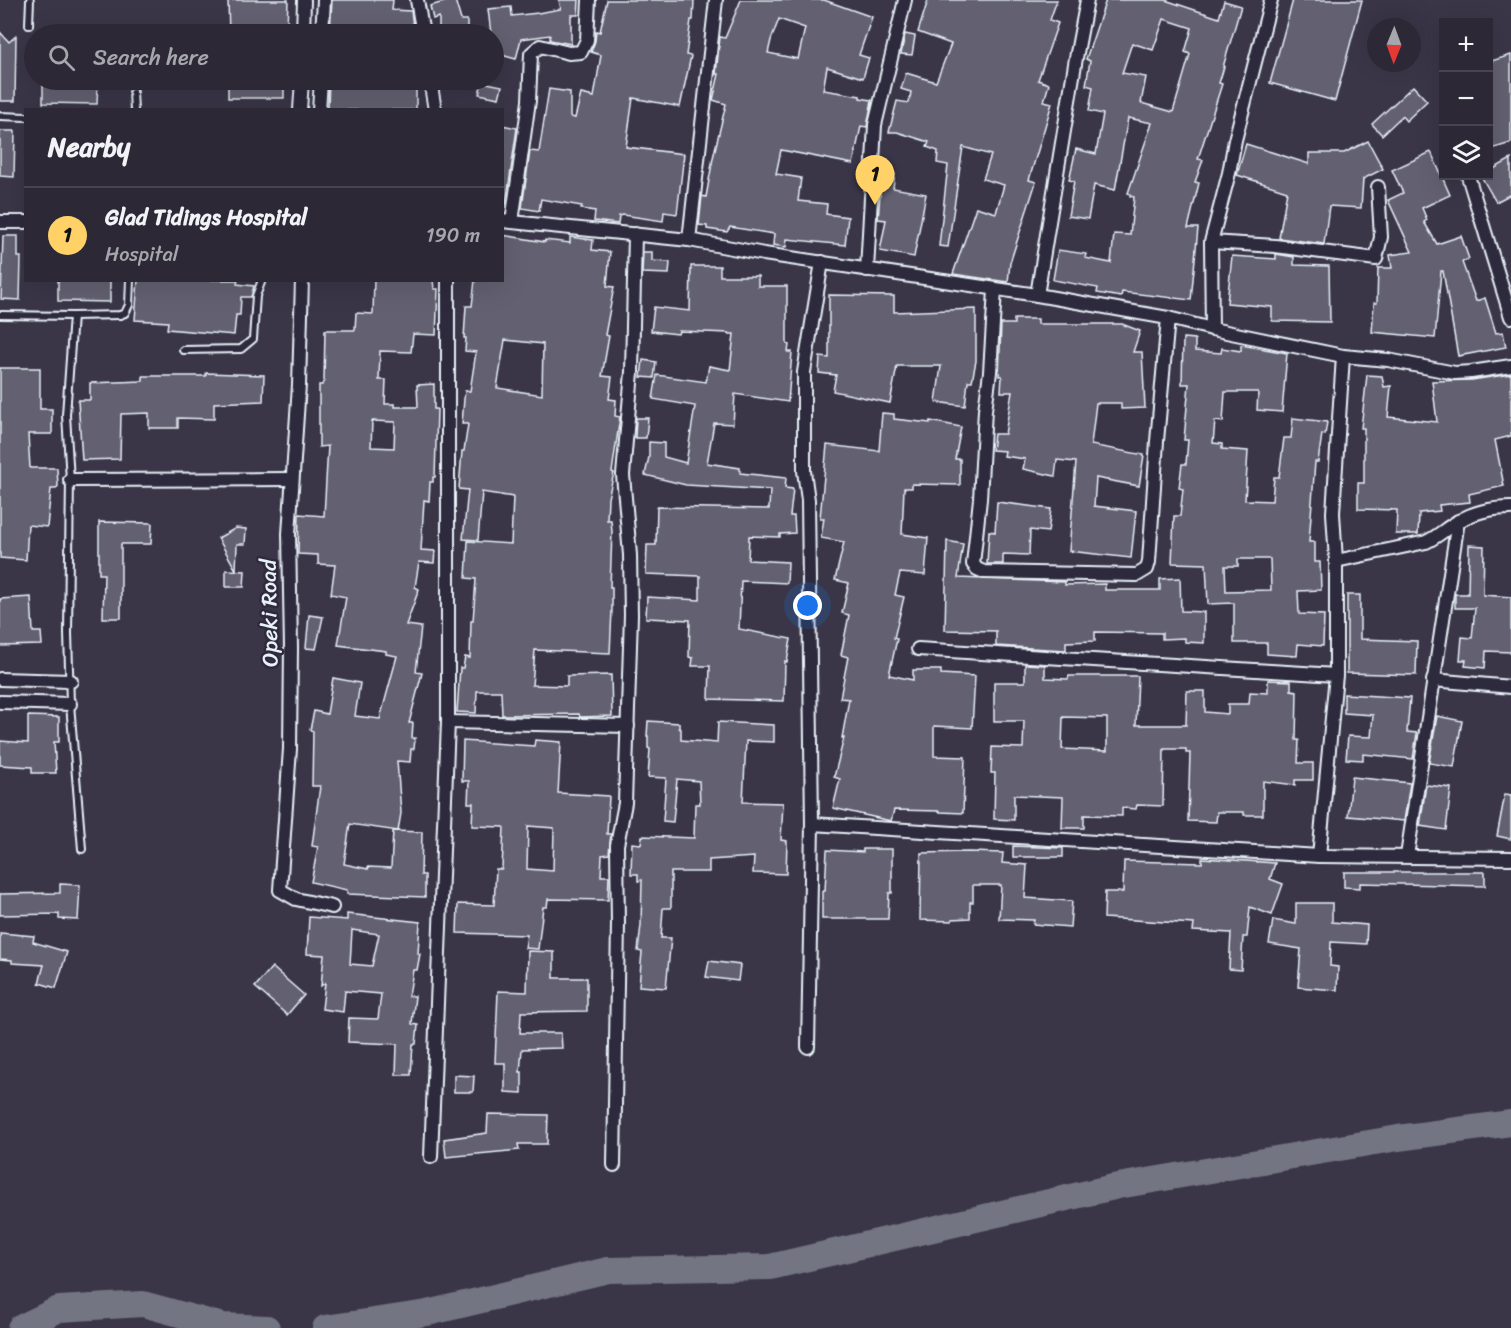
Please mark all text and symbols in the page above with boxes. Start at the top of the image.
north arrow [1367,18,1421,72]
map controls [1439,18,1493,180]
button: + [1439,18,1493,72]
search box [24,24,504,90]
text: Search here [93,38,209,77]
icon: search [45,41,78,74]
button: − [1439,72,1493,126]
text: Nearby [48,124,130,170]
button: layers [1439,126,1493,180]
pin: 1 [856,156,894,205]
text: Glad Tidings Hospital [105,198,307,237]
text: 1 [63,218,72,253]
text: 190 m [426,218,480,253]
text: Hospital [105,237,178,272]
street label: Opeki Road [249,557,289,667]
your location [793,591,822,620]

